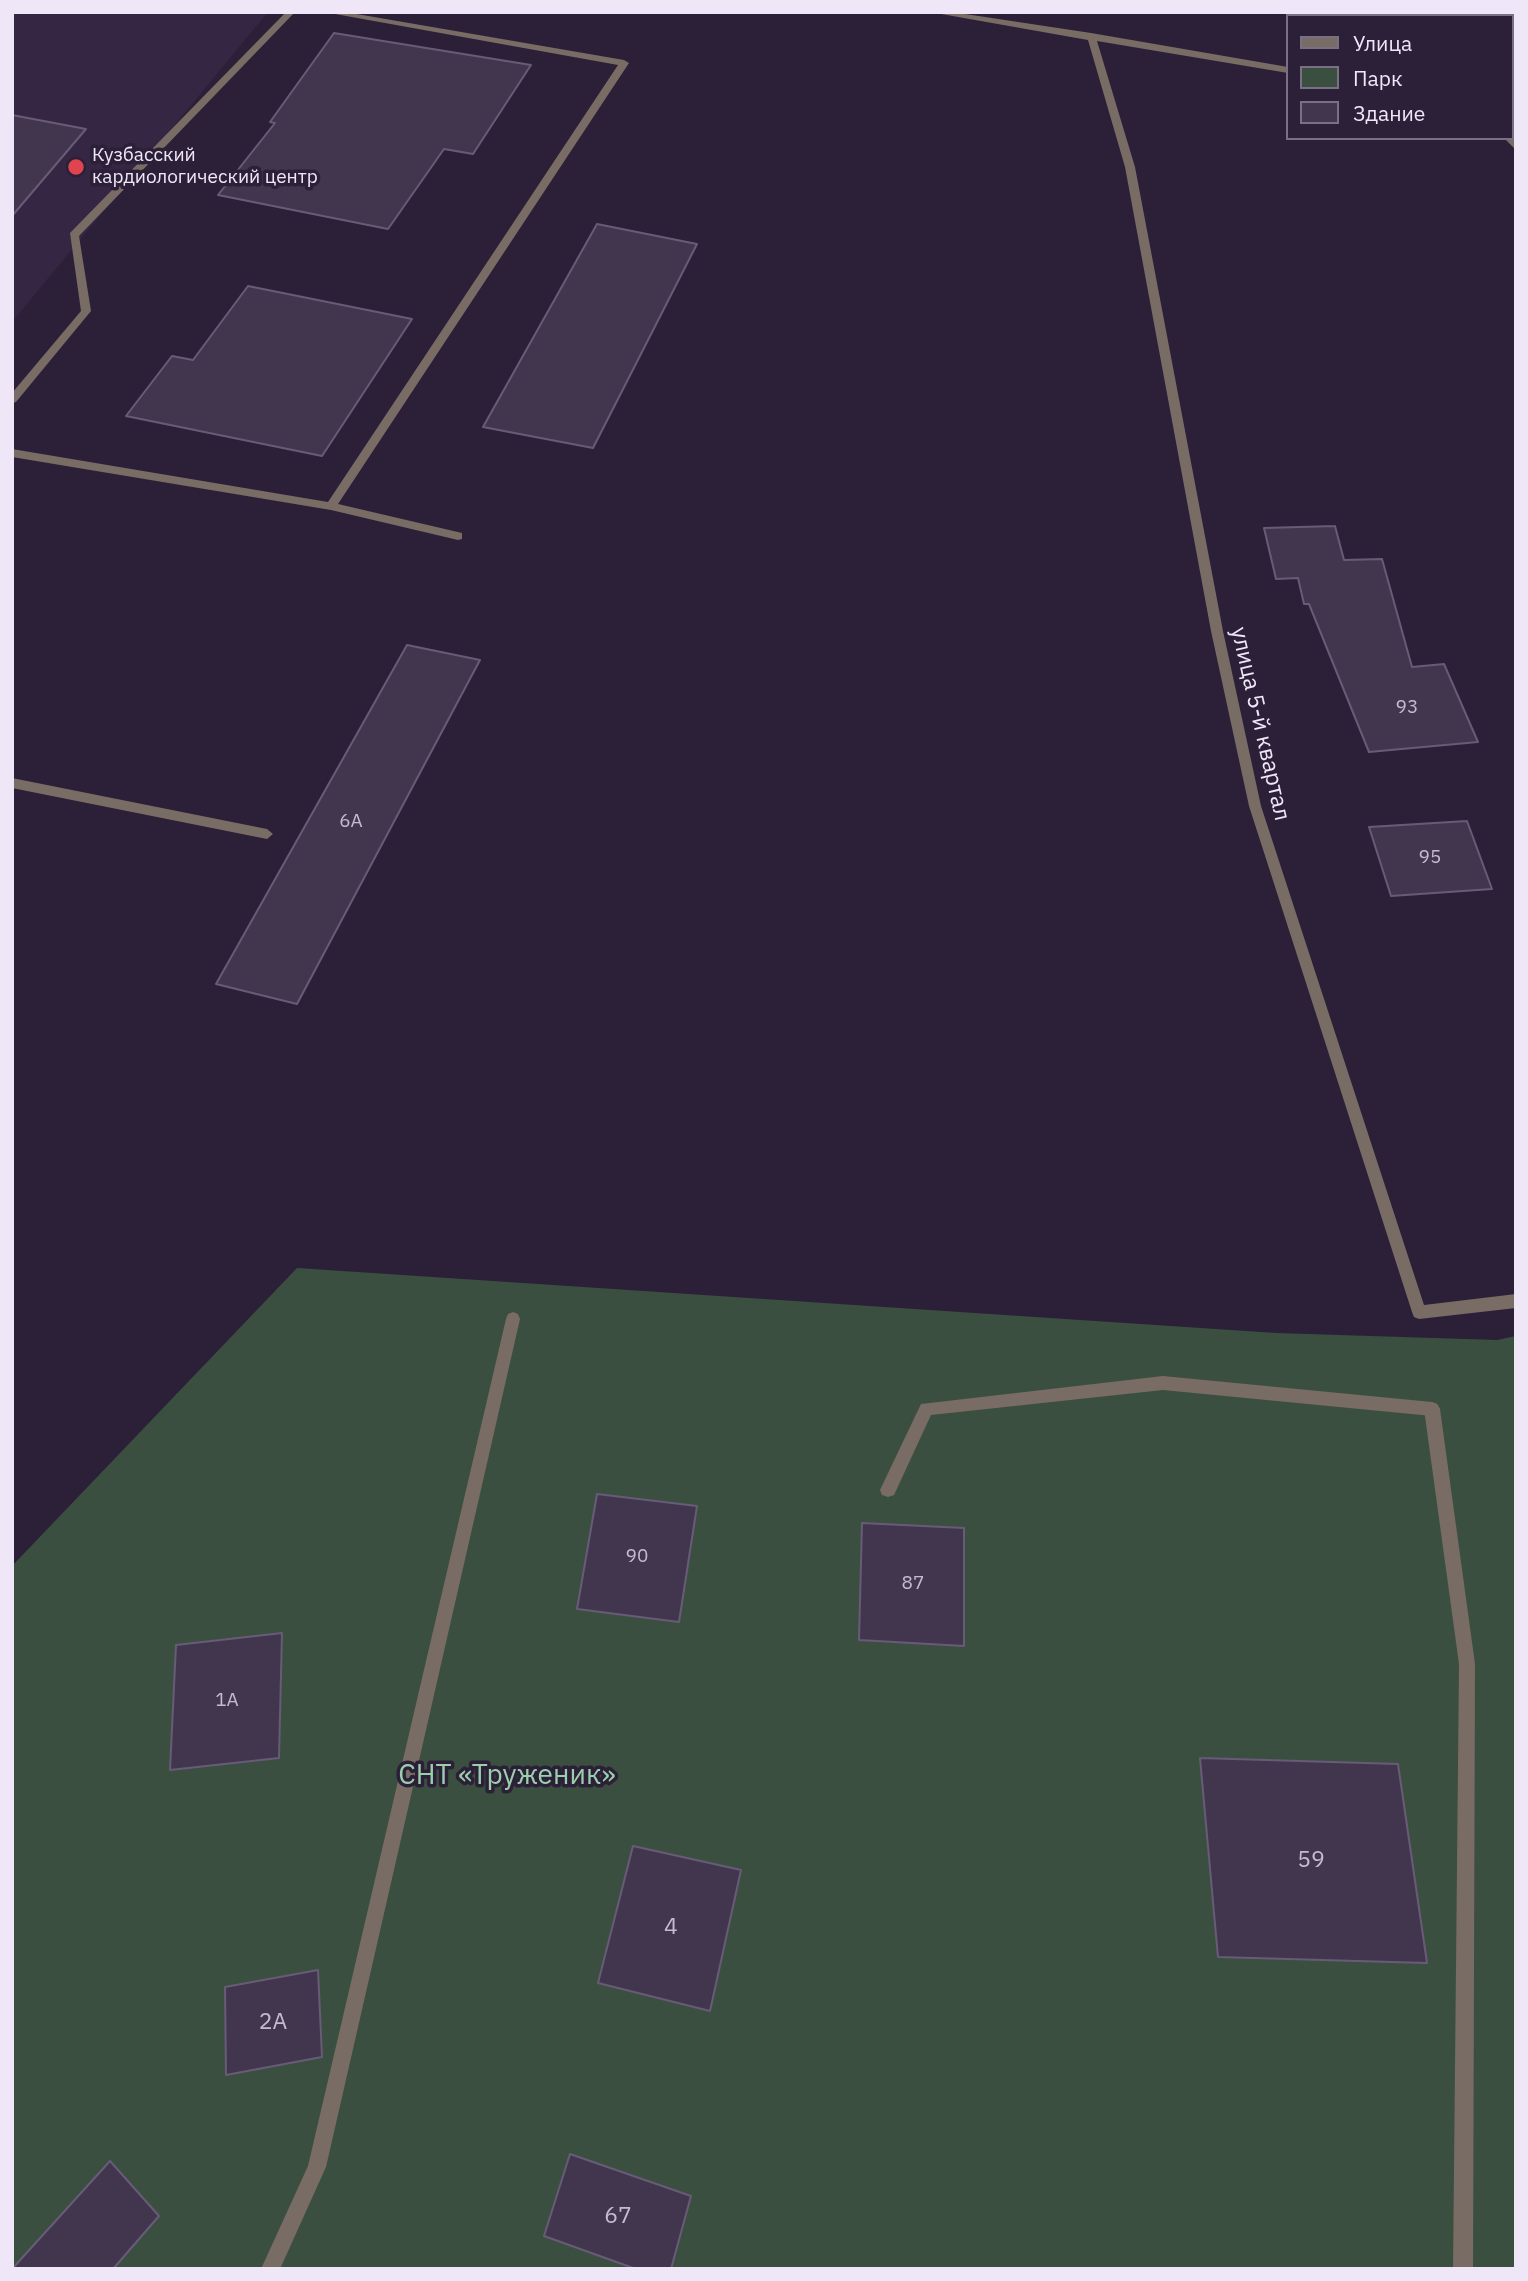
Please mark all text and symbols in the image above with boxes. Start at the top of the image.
legend [1286,14,1514,140]
text: Улица [1353,29,1412,57]
text: Парк [1353,64,1403,92]
text: Здание [1353,99,1425,127]
place label: Кузбасский кардиологический центр [92,145,318,189]
marker: Кузбасский кардиологический центр [66,157,86,177]
street label: улица 5-й квартал [1224,625,1296,823]
house number: 93 [1396,697,1418,719]
house number: 6А [339,811,363,833]
house number: 95 [1419,847,1441,869]
house number: 90 [626,1546,648,1568]
house number: 87 [902,1573,924,1595]
house number: 1А [215,1690,239,1712]
park label: СНТ «Труженик» [398,1759,616,1793]
house number: 59 [1297,1846,1325,1874]
house number: 4 [664,1913,678,1941]
house number: 2А [259,2008,287,2036]
house number: 67 [604,2202,632,2230]

